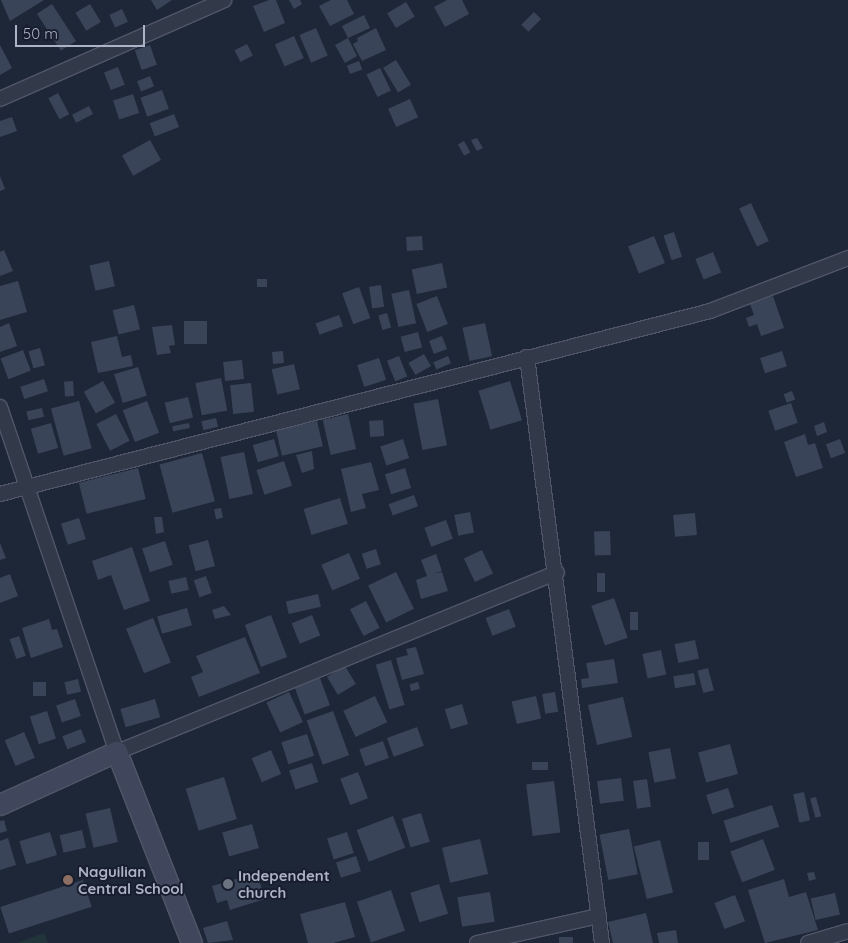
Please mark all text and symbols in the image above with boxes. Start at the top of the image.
scale bar [18,15,148,47]
text: 50 m [23,24,58,43]
place label: Naguilian Central School [78,862,184,897]
place label: Independent church [238,866,330,901]
marker: Naguilian Central School [62,874,74,886]
marker: Independent church [222,878,234,890]

